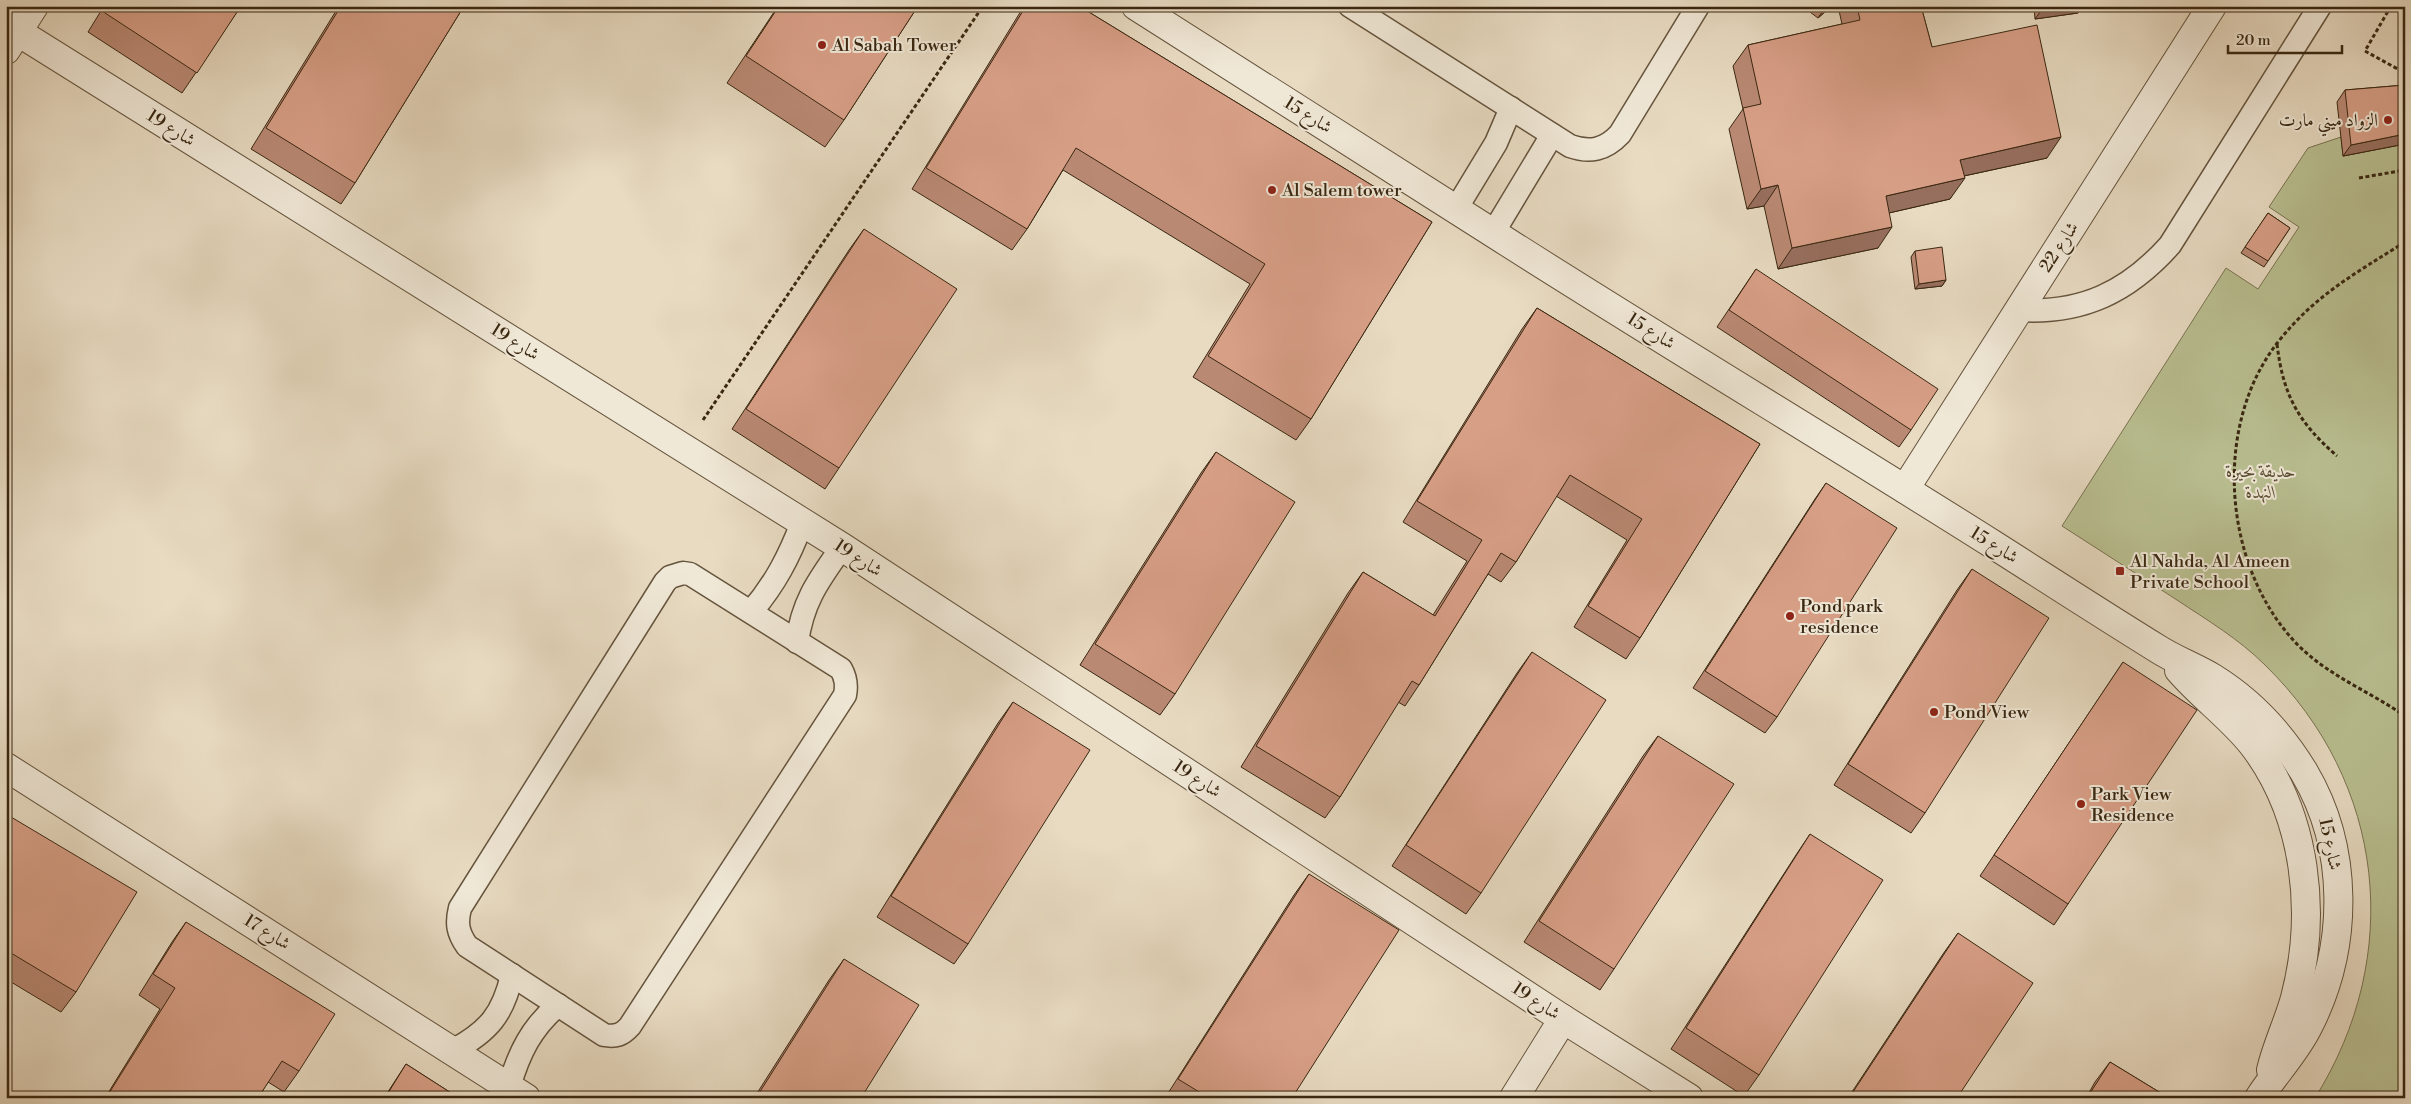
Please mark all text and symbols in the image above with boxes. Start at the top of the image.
scale bar [2228,22,2342,54]
text: 20 m [2236,31,2271,50]
place label: Al Sabah Tower [831,34,957,57]
marker: Al Sabah Tower [816,39,828,51]
street label: شارع 15 [1278,91,1336,141]
street label: شارع 19 [141,104,200,154]
place label: الزواد ميني مارت [2279,109,2378,137]
marker: الزواد ميني مارت [2382,114,2394,126]
place label: Al Salem tower [1281,179,1402,202]
marker: Al Salem tower [1266,184,1278,196]
street label: شارع 22 [2034,217,2086,278]
street label: شارع 15 [1621,307,1679,357]
street label: شارع 19 [485,318,544,368]
park label: حديقة بحيرة النهدة [2225,460,2296,504]
street label: شارع 15 [1964,521,2022,571]
street label: شارع 19 [828,534,886,585]
place label: Al Nahda, Al Ameen Private School [2129,550,2290,594]
marker: Al Nahda, Al Ameen Private School [2114,565,2126,577]
place label: Pond park residence [1800,595,1884,639]
marker: Pond park residence [1784,610,1796,622]
place label: Pond View [1944,701,2030,724]
marker: Pond View [1928,706,1940,718]
street label: شارع 19 [1167,755,1225,806]
place label: Park View Residence [2091,783,2174,827]
marker: Park View Residence [2075,798,2087,810]
street label: شارع 15 [2310,816,2347,873]
street label: شارع 17 [238,909,295,958]
street label: شارع 19 [1506,977,1564,1028]

